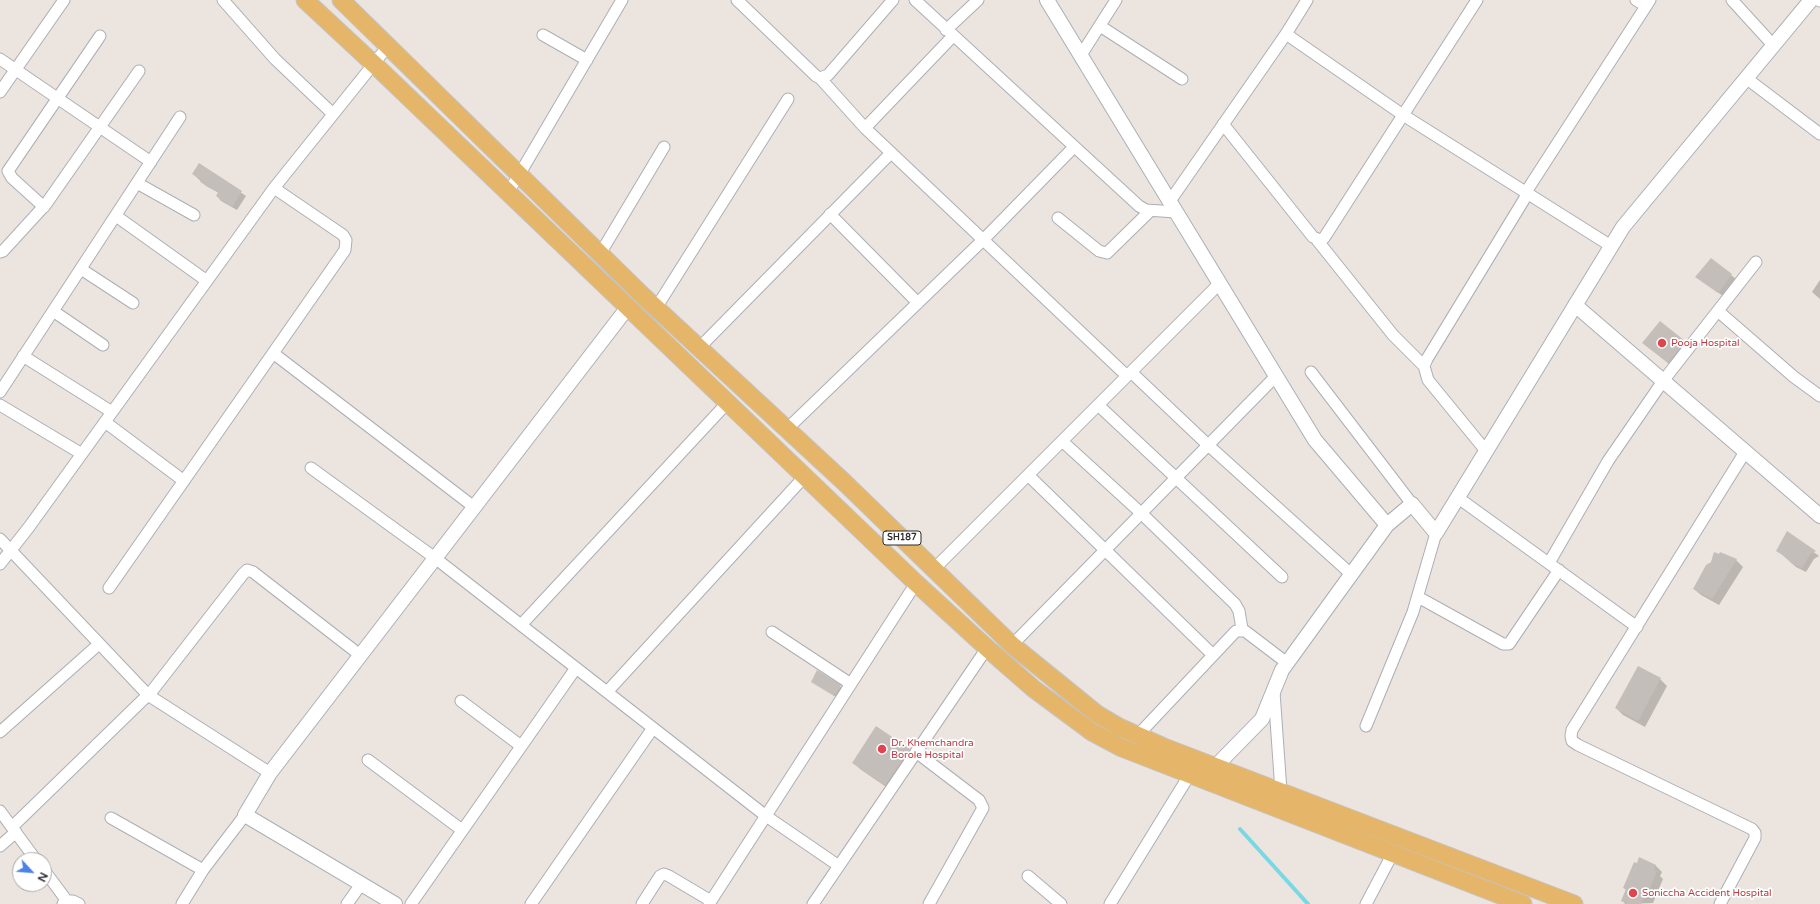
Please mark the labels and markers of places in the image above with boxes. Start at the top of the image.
marker: Pooja Hospital [1656,337,1668,349]
place label: Pooja Hospital [1671,337,1740,349]
place label: Dr. Khemchandra Borole Hospital [891,737,974,760]
marker: Dr. Khemchandra Borole Hospital [876,743,888,755]
marker: Soniccha Accident Hospital [1627,887,1639,899]
place label: Soniccha Accident Hospital [1642,887,1772,899]

